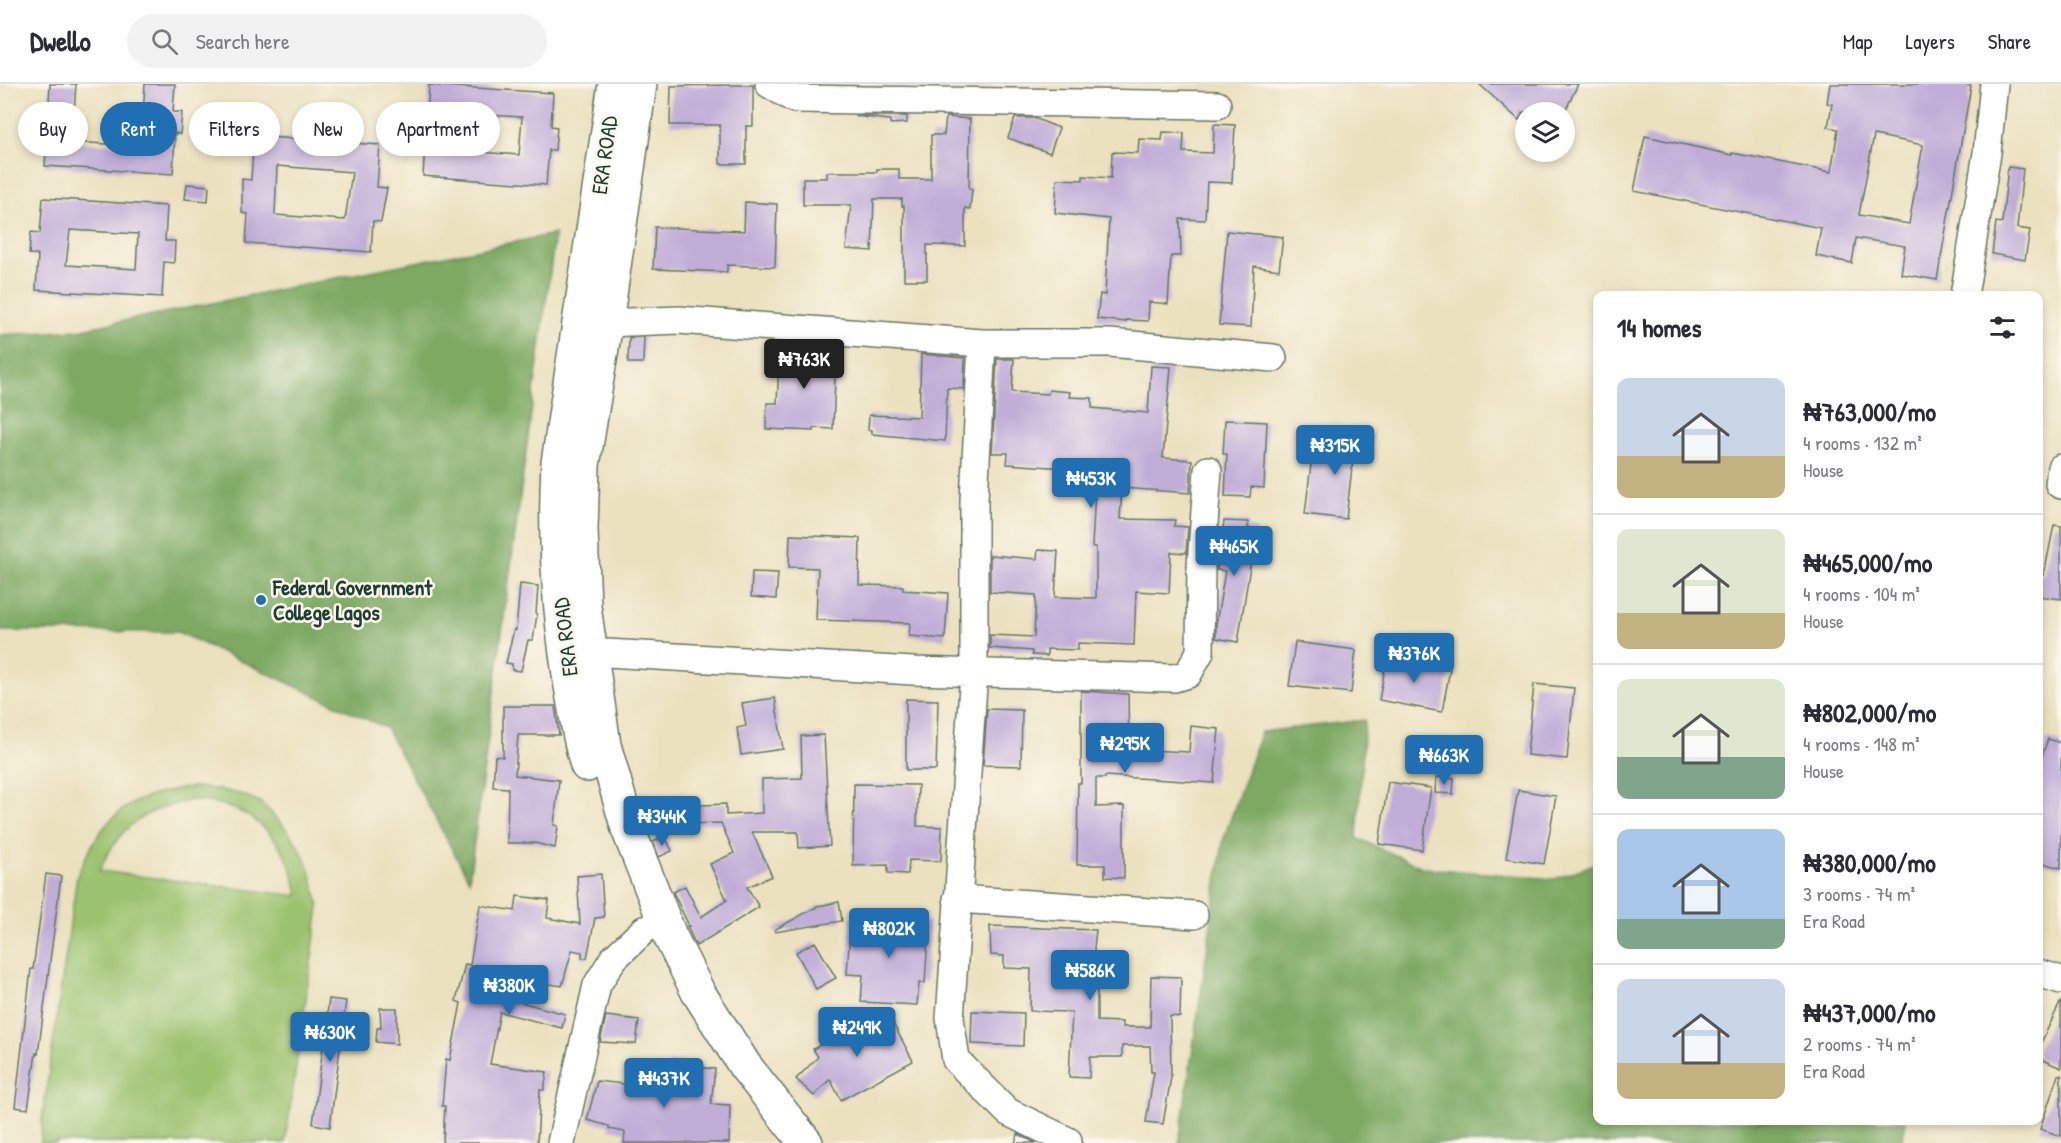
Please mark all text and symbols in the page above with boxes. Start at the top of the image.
search box [127,14,547,68]
text: Dwello [30,22,91,60]
icon: search [148,25,181,58]
text: Search here [196,26,290,56]
text: Map [1843,27,1872,56]
text: Layers [1905,27,1955,56]
text: Share [1988,27,2031,56]
chip: Buy [18,102,88,156]
chip: Rent [100,102,177,156]
chip: Filters [189,102,280,156]
chip: New [292,102,364,156]
chip: Apartment [376,102,500,156]
map controls [1515,102,1575,162]
button: layers [1515,102,1575,162]
street label: ERA ROAD [584,113,624,196]
text: 14 homes [1617,310,1702,345]
icon: filters [1986,311,2019,344]
pin: ₦763K [762,339,846,390]
text: ₦763K [778,345,830,372]
text: ₦763,000/mo [1803,394,1936,429]
icon: home [1665,402,1737,474]
pin: ₦315K [1293,425,1377,476]
text: 4 rooms · 132 m² [1803,429,1922,456]
text: ₦315K [1310,431,1360,458]
text: House [1803,456,1844,483]
pin: ₦453K [1049,458,1133,509]
text: ₦453K [1066,464,1116,491]
pin: ₦465K [1192,526,1276,577]
text: ₦465K [1210,532,1258,559]
text: ₦465,000/mo [1803,545,1932,580]
icon: home [1665,553,1737,625]
place label: Federal Government College Lagos [272,572,433,628]
text: 4 rooms · 104 m² [1803,580,1920,607]
marker: Federal Government College Lagos [254,593,268,607]
street label: ERA ROAD [545,595,585,678]
text: House [1803,607,1844,634]
pin: ₦376K [1372,633,1456,684]
text: ₦376K [1388,639,1440,666]
text: ₦802,000/mo [1803,695,1936,730]
icon: home [1665,703,1737,775]
pin: ₦295K [1083,723,1167,774]
text: ₦295K [1100,729,1150,756]
text: 4 rooms · 148 m² [1803,730,1920,757]
pin: ₦663K [1402,735,1486,786]
text: ₦663K [1419,741,1469,768]
text: House [1803,757,1844,784]
pin: ₦344K [620,796,704,847]
text: ₦344K [638,802,686,829]
text: ₦380,000/mo [1803,845,1936,880]
icon: home [1665,853,1737,925]
text: 3 rooms · 74 m² [1803,880,1915,907]
text: Era Road [1803,907,1865,934]
pin: ₦802K [847,908,931,959]
text: ₦802K [863,914,915,941]
pin: ₦586K [1048,950,1132,1001]
text: ₦586K [1065,956,1115,983]
pin: ₦380K [467,965,551,1016]
text: ₦380K [483,971,535,998]
text: ₦437,000/mo [1803,995,1935,1030]
icon: home [1665,1003,1737,1075]
pin: ₦249K [815,1007,899,1058]
pin: ₦630K [288,1012,372,1063]
text: ₦249K [832,1013,882,1040]
text: ₦630K [305,1018,355,1045]
text: 2 rooms · 74 m² [1803,1030,1915,1057]
text: Era Road [1803,1057,1865,1084]
pin: ₦437K [622,1058,706,1109]
text: ₦437K [638,1064,690,1091]

